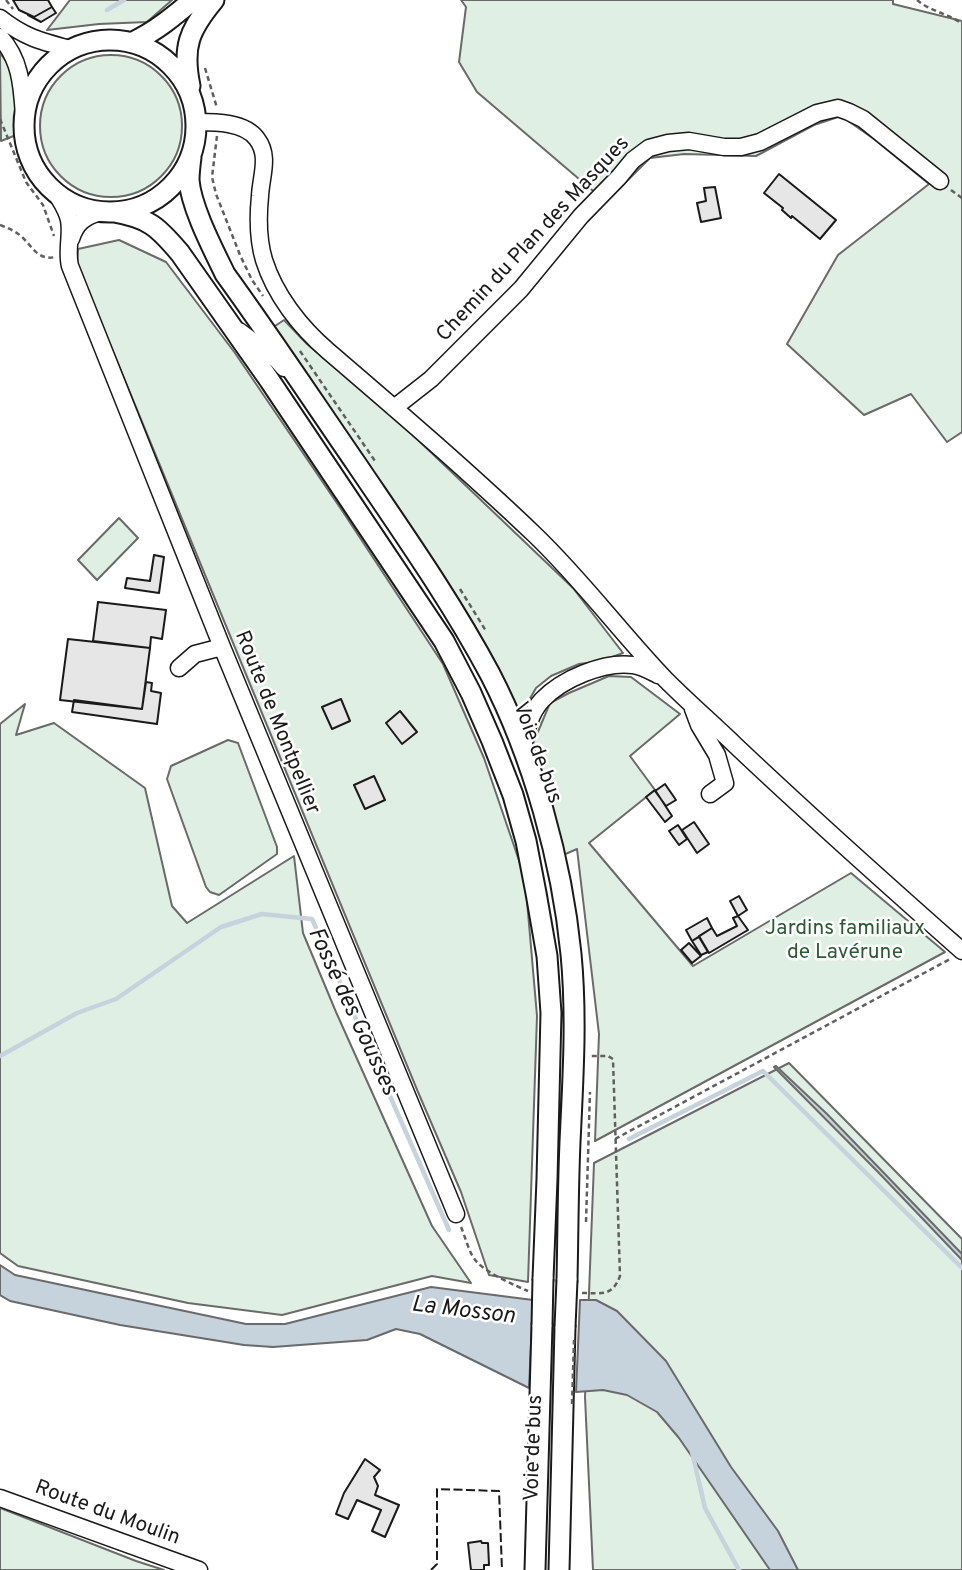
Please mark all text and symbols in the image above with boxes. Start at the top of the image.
street label: Chemin du Plan des Masques [432,132,636,348]
street label: Route de Montpellier [228,628,324,818]
street label: Voie de bus [506,699,566,807]
park label: Jardins familiaux de Lavérune [765,917,925,967]
water label: Fossé des Gousses [300,924,402,1100]
water label: La Mosson [410,1292,516,1332]
street label: Voie de bus [521,1394,549,1502]
street label: Route du Moulin [31,1476,183,1552]

